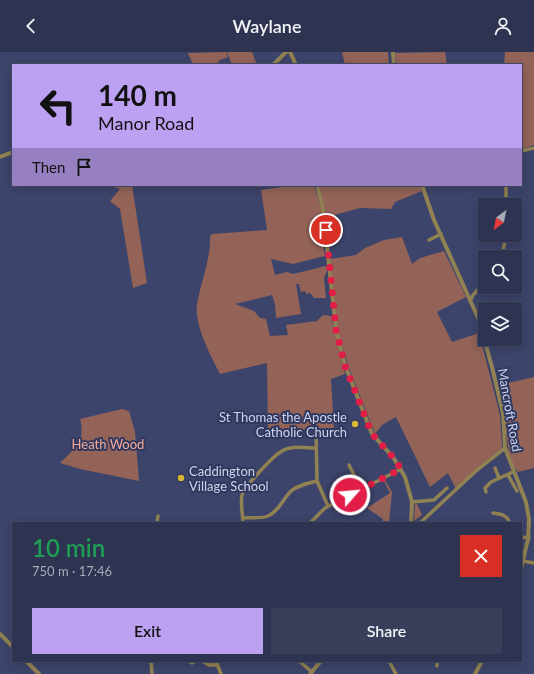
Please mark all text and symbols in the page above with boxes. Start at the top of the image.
icon: back [20,15,42,37]
text: Waylane [233,15,302,37]
icon: person [492,15,514,37]
text: 140 m [98,78,177,112]
icon: left [32,80,84,132]
text: Manor Road [98,112,194,134]
icon: arrive [73,156,95,178]
text: Then [32,158,65,176]
north arrow [478,198,522,242]
map controls [478,198,522,346]
pin [309,213,343,247]
icon: arrive [315,219,337,241]
button: search [478,250,522,294]
button: layers [478,302,522,346]
street label: Mancroft Road [495,367,525,453]
place label: St Thomas the Apostle Catholic Church [219,409,347,440]
marker: St Thomas the Apostle Catholic Church [350,419,360,429]
park label: Heath Wood [72,436,144,452]
place label: Caddington Village School [189,463,269,494]
marker: Caddington Village School [176,473,186,483]
position arrow [329,474,371,516]
text: 10 min [32,533,105,562]
button: close [460,535,502,577]
text: 750 m · 17:46 [32,563,112,579]
button: Exit [32,608,263,654]
button: Share [271,608,502,654]

